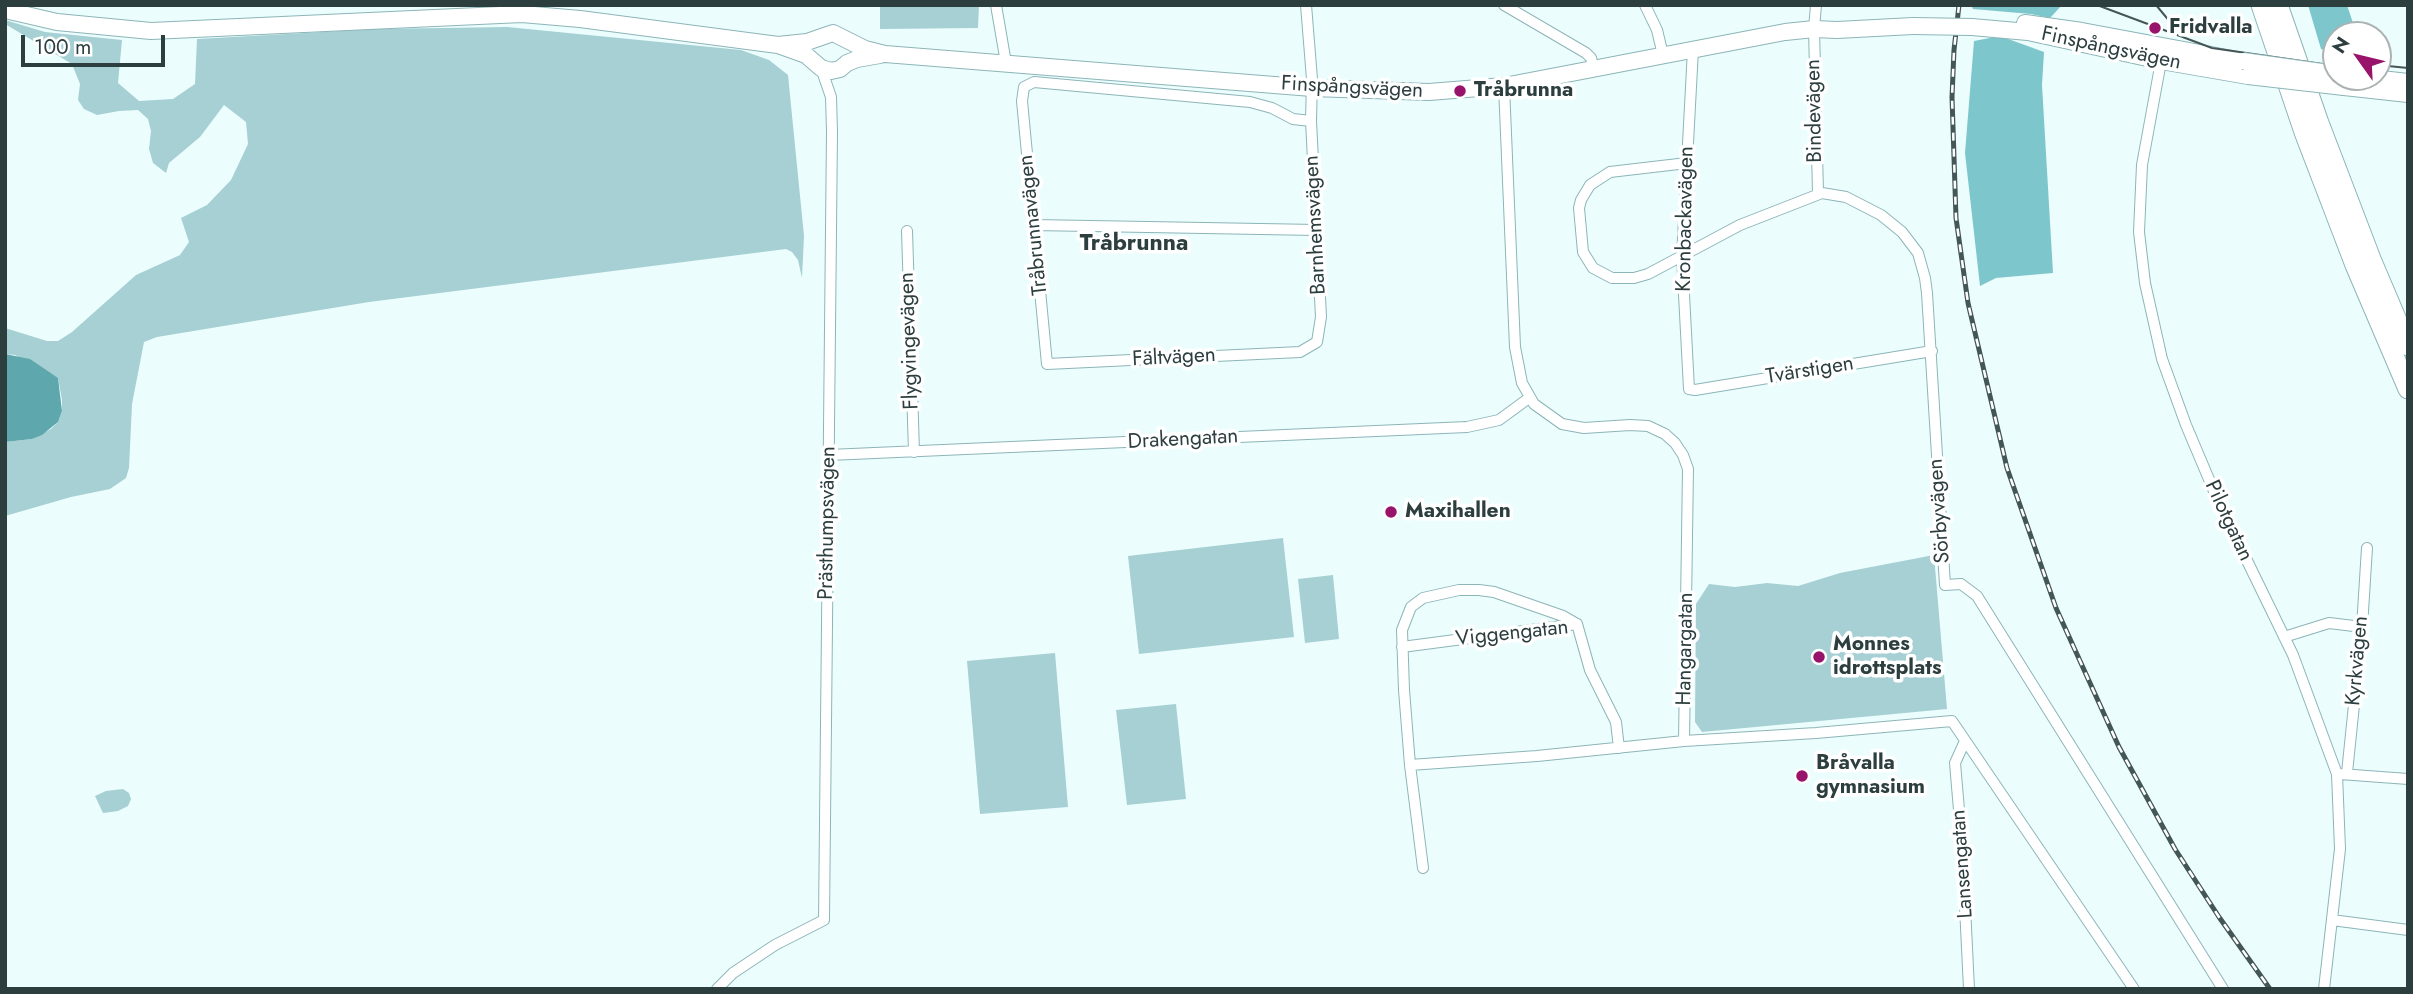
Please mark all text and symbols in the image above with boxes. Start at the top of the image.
place label: Fridvalla [2169,15,2253,41]
marker: Fridvalla [2147,20,2163,36]
scale bar [24,21,168,65]
north arrow [2322,21,2392,91]
street label: Finspångsvägen [2039,22,2183,76]
text: N [2325,31,2356,59]
text: 100 m [34,32,91,62]
street label: Bindevägen [1801,59,1829,163]
street label: Finspångsvägen [1280,72,1424,104]
place label: Tråbrunna [1474,78,1573,104]
marker: Tråbrunna [1452,83,1468,99]
street label: Kronbackavägen [1672,146,1700,292]
street label: Tråbrunnavägen [1014,154,1054,296]
street label: Barnhemsvägen [1300,155,1332,295]
district label: Tråbrunna [1080,230,1188,258]
street label: Flygvingevägen [895,272,925,410]
street label: Fältvägen [1132,343,1216,373]
street label: Tvärstigen [1764,352,1856,390]
street label: Drakengatan [1127,425,1239,455]
street label: Prästhumpsvägen [814,446,842,600]
street label: Sörbyvägen [1924,458,1956,564]
street label: Pilotgatan [2198,476,2258,566]
place label: Maxihallen [1405,499,1511,525]
marker: Maxihallen [1383,504,1399,520]
street label: Hangargatan [1672,592,1700,706]
street label: Kyrkvägen [2342,615,2374,707]
street label: Viggengatan [1454,616,1570,652]
place label: Monnes idrottsplats [1833,632,1942,682]
marker: Monnes idrottsplats [1811,649,1827,665]
place label: Bråvalla gymnasium [1816,751,1925,801]
marker: Bråvalla gymnasium [1794,768,1810,784]
street label: Lansengatan [1947,809,1979,919]

